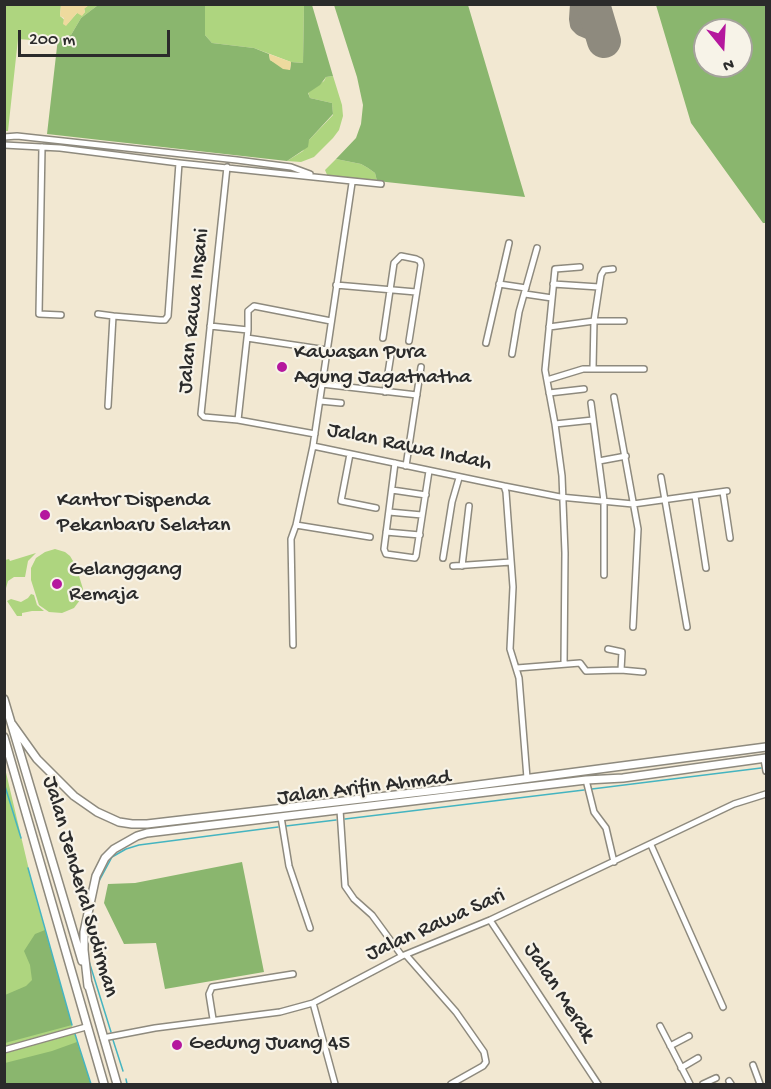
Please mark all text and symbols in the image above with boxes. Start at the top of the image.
scale bar [21,18,172,56]
north arrow [693,18,753,78]
text: 200 m [29,30,75,51]
text: N [720,53,736,74]
street label: Jalan Rawa Insani [173,227,217,395]
place label: Kawasan Pura Agung Jagatnatha [294,341,471,392]
marker: Kawasan Pura Agung Jagatnatha [275,360,289,374]
street label: Jalan Rawa Indah [324,418,494,478]
place label: Kantor Dispenda Pekanbaru Selatan [57,489,230,540]
marker: Kantor Dispenda Pekanbaru Selatan [38,508,52,522]
place label: Gelanggang Remaja [69,558,182,610]
marker: Gelanggang Remaja [50,577,64,591]
street label: Jalan Arifin Ahmad [276,765,452,813]
street label: Jalan Jenderal Sudirman [35,773,123,1001]
street label: Jalan Rawa Sari [362,883,510,969]
street label: Jalan Merak [516,938,600,1048]
place label: Gedung Juang 45 [189,1032,350,1058]
marker: Gedung Juang 45 [170,1038,184,1052]

